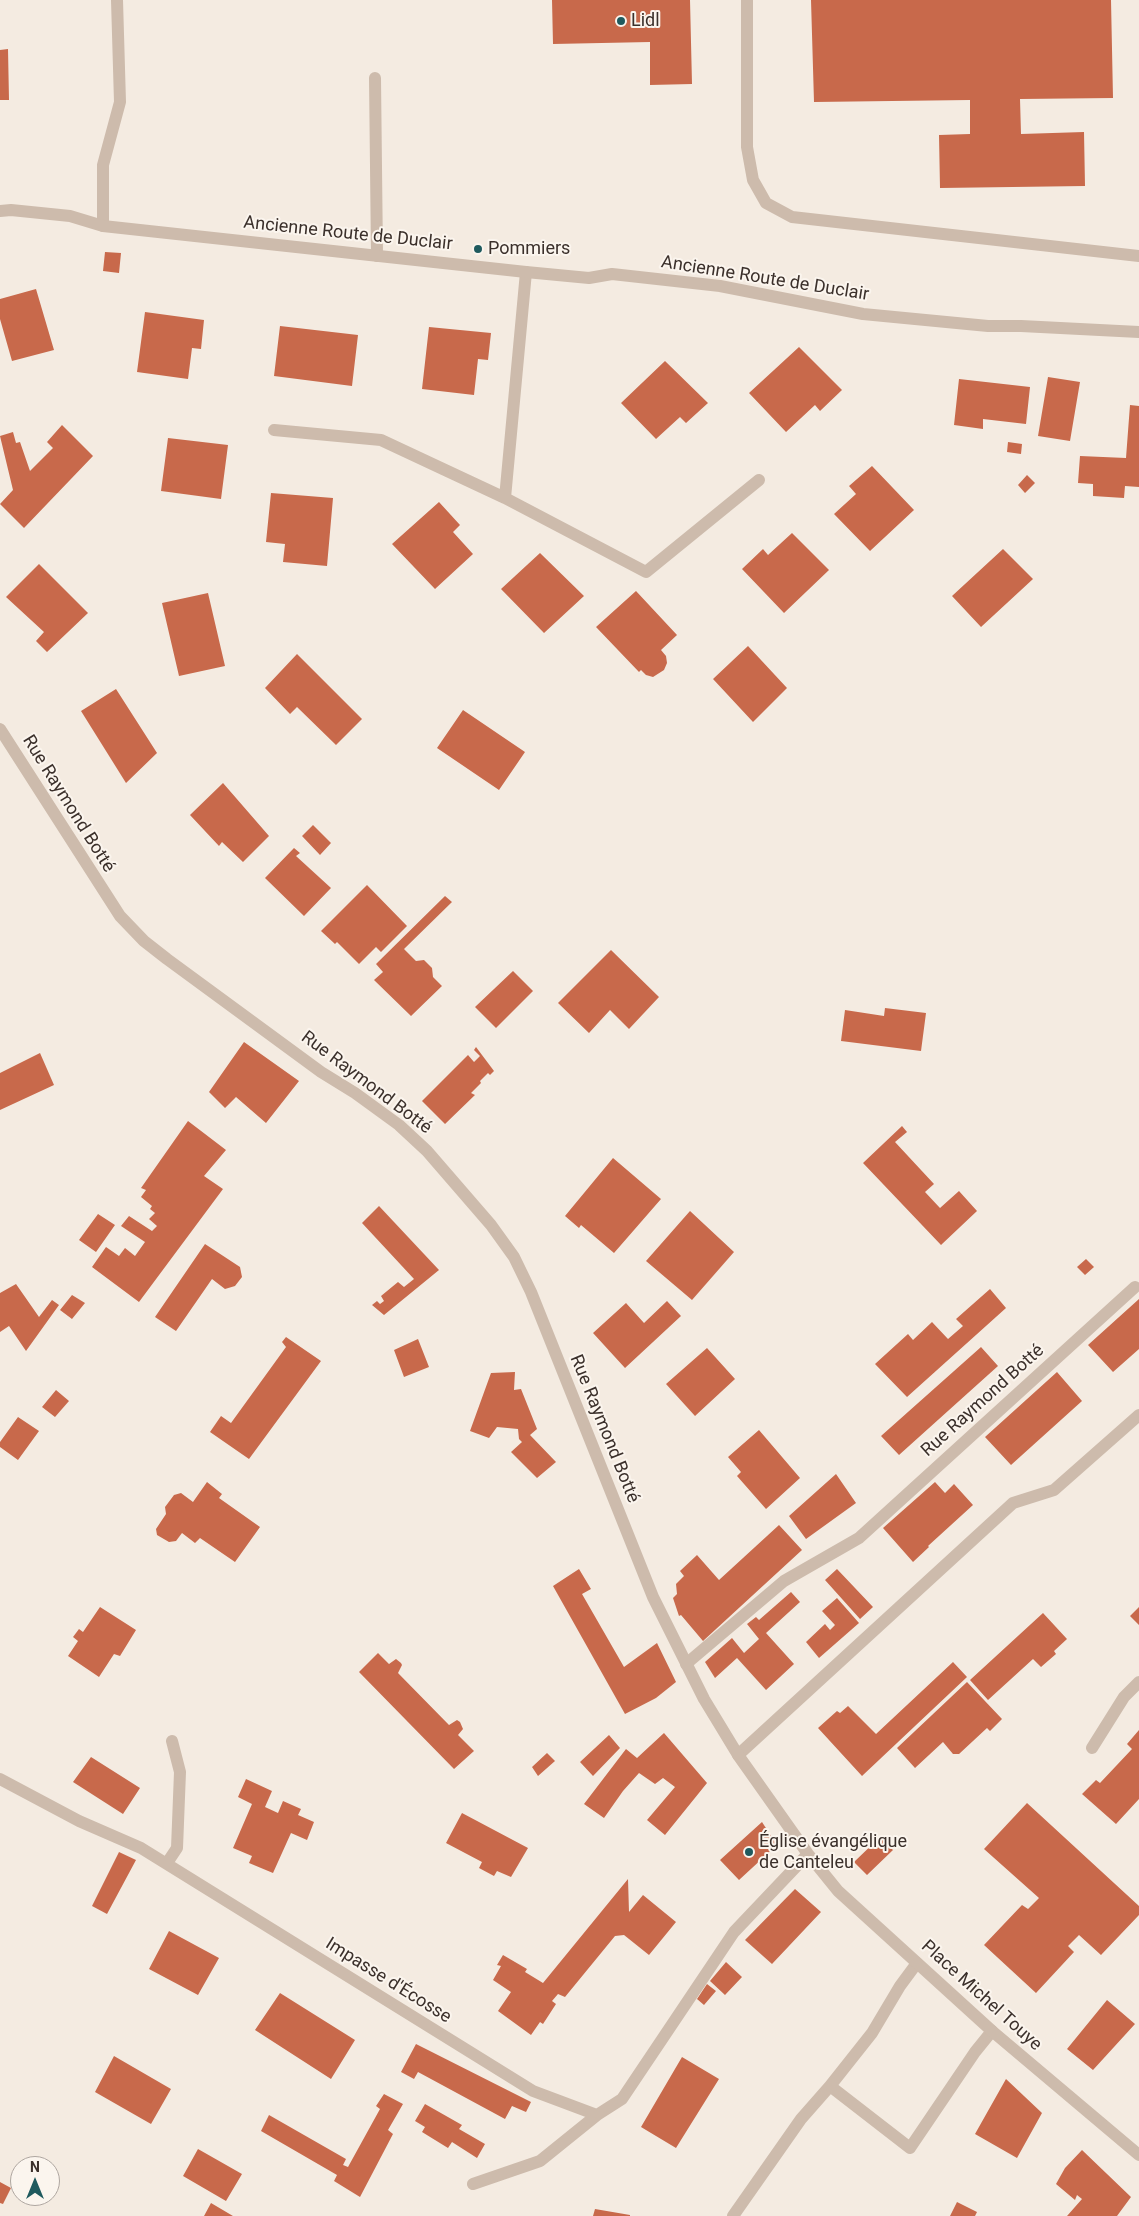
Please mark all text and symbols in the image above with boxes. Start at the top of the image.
place label: Lidl [631,10,660,32]
marker: Lidl [615,15,627,27]
street label: Ancienne Route de Duclair [242,212,454,256]
place label: Pommiers [488,238,570,260]
marker: Pommiers [472,243,484,255]
street label: Ancienne Route de Duclair [660,252,870,306]
street label: Rue Raymond Botté [17,731,119,877]
street label: Rue Raymond Botté [297,1027,435,1139]
street label: Rue Raymond Botté [917,1340,1049,1462]
street label: Rue Raymond Botté [564,1352,644,1506]
place label: Église évangélique de Canteleu [759,1831,907,1874]
marker: Église évangélique de Canteleu [743,1846,755,1858]
street label: Impasse d'Écosse [321,1934,455,2028]
street label: Place Michel Touye [916,1936,1046,2056]
north arrow [10,2156,60,2206]
text: N [30,2159,40,2175]

